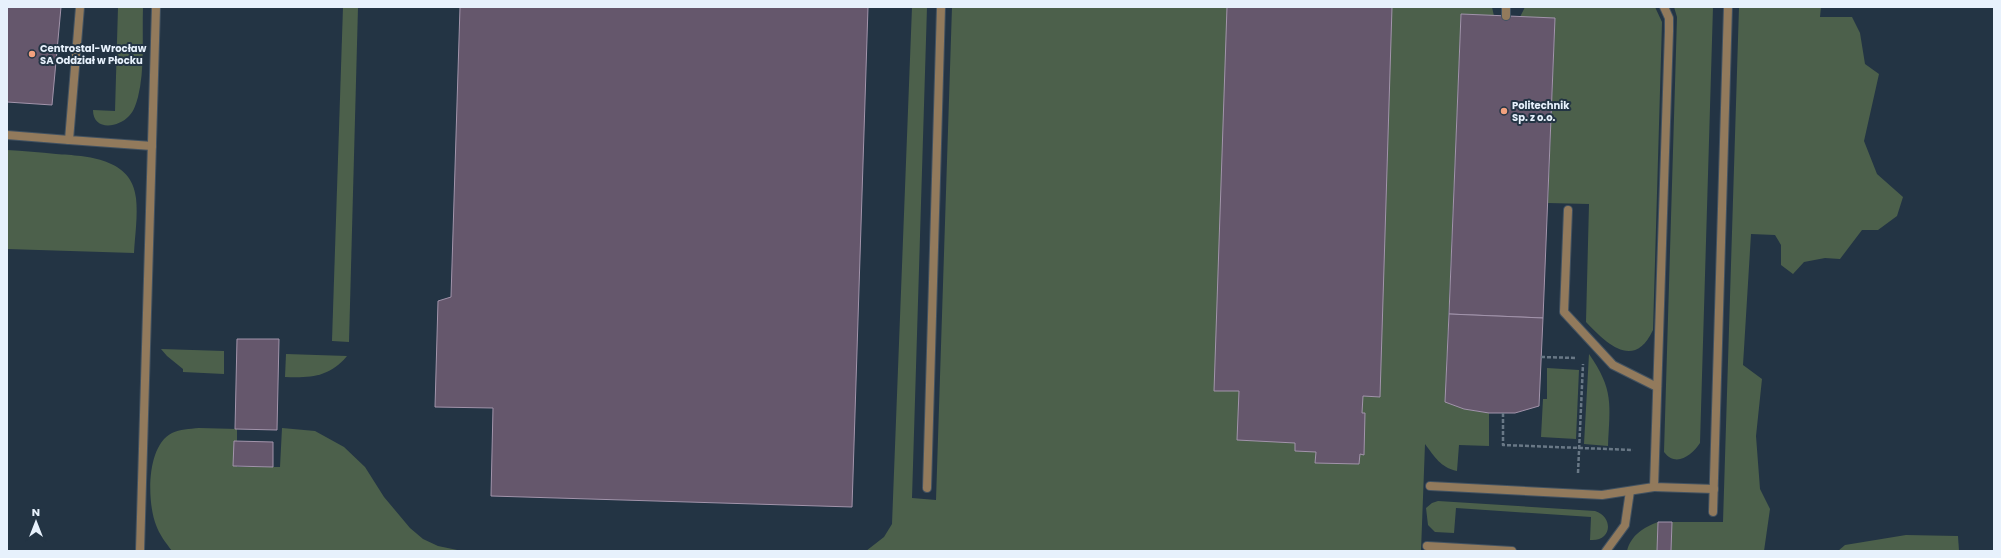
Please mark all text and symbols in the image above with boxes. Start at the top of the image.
place label: Centrostal-Wrocław SA Oddział w Płocku [40,41,147,68]
marker: Centrostal-Wrocław SA Oddział w Płocku [27,49,37,59]
place label: Politechnik Sp. z o.o. [1512,98,1570,125]
marker: Politechnik Sp. z o.o. [1499,106,1509,116]
north arrow [16,502,56,542]
text: N [32,504,40,520]

